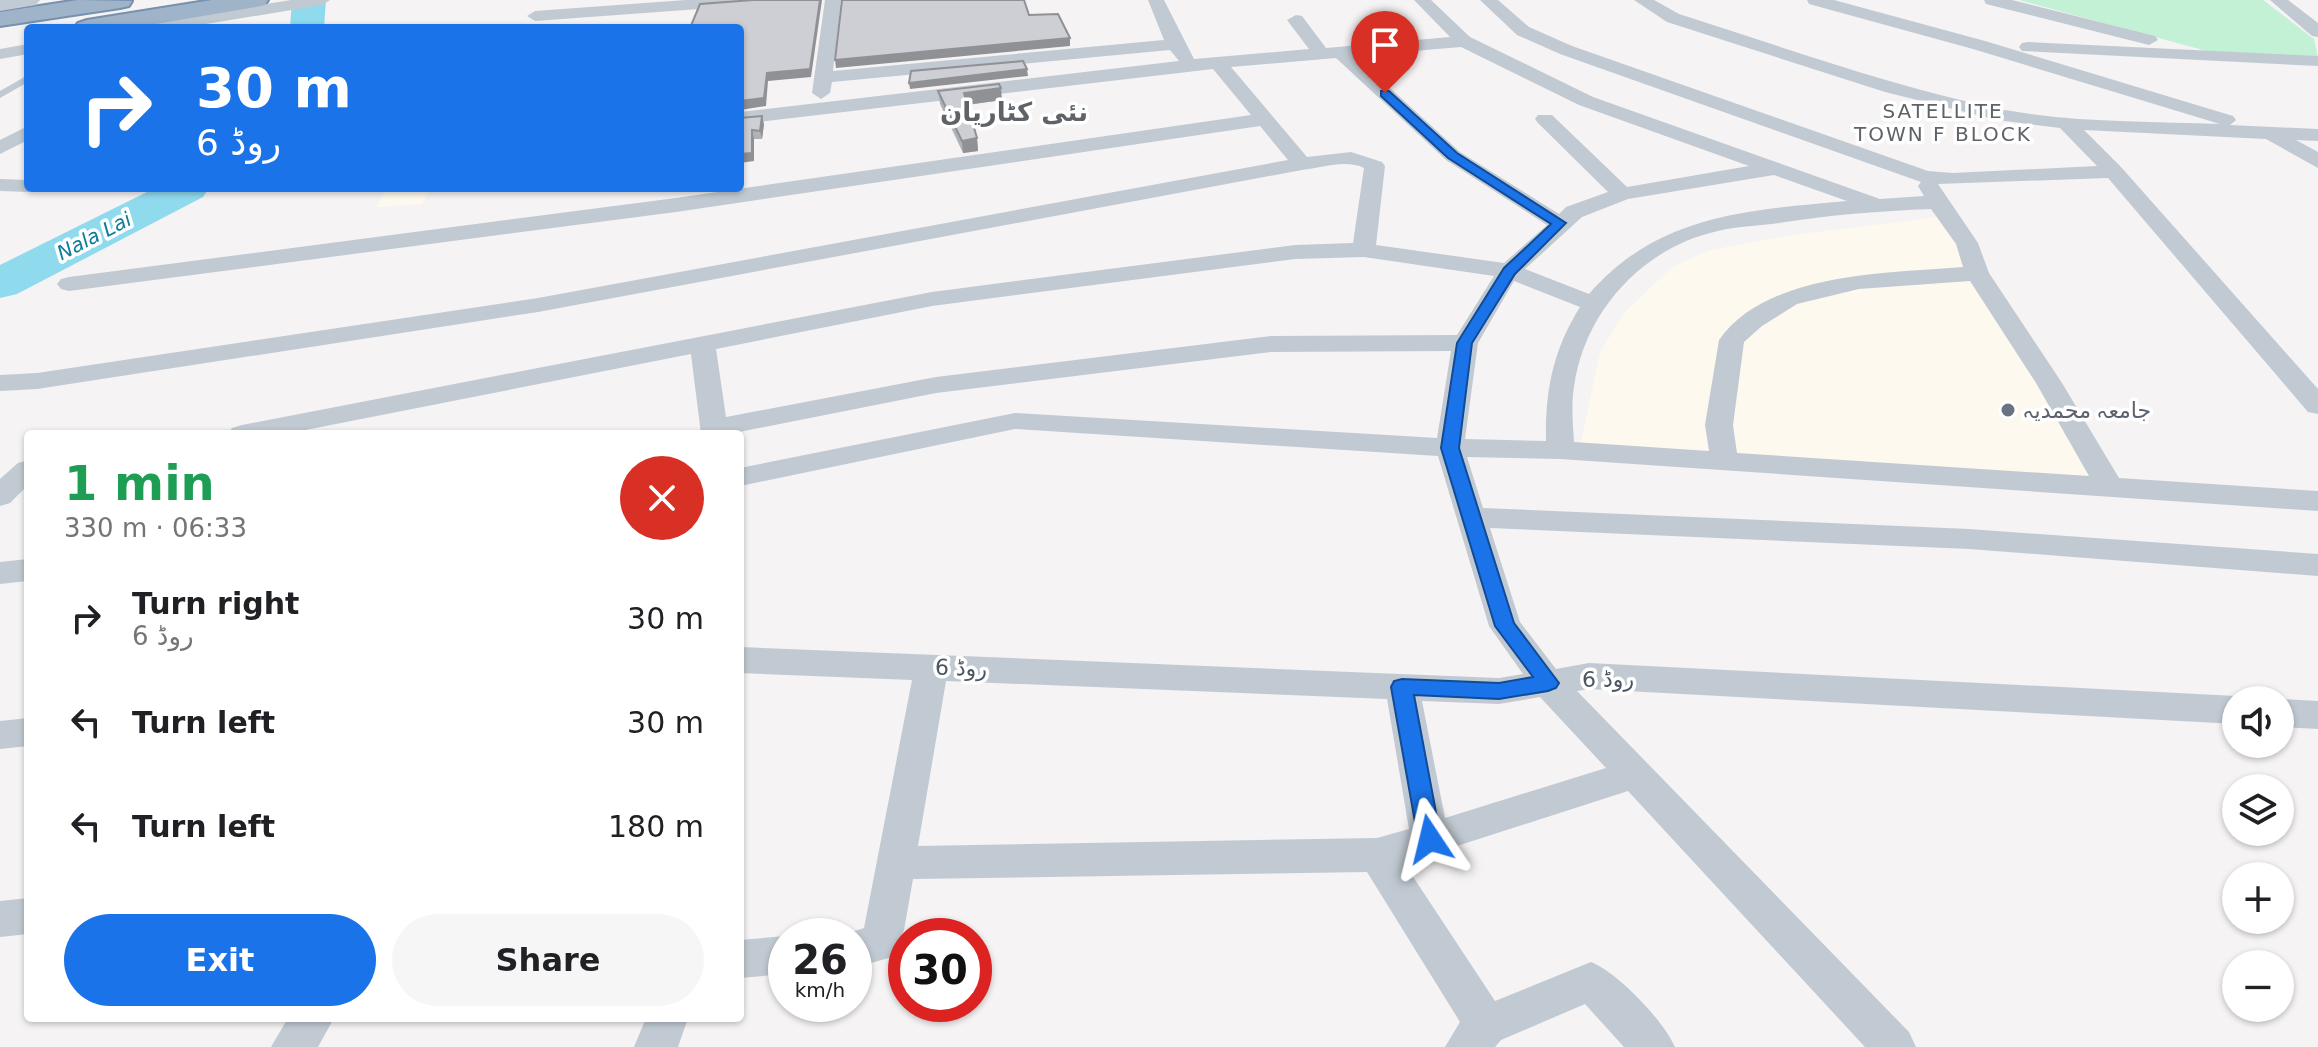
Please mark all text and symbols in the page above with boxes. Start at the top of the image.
pin [1351,11,1419,93]
icon: arrive [1363,23,1407,67]
text: 30 m [196,55,352,120]
icon: right [64,56,168,160]
district label: نئی کٹاریان [940,97,1088,127]
district label: SATELLITE TOWN F BLOCK [1853,99,2032,146]
text: روڈ 6 [196,122,281,163]
water label: Nala Lai [53,207,136,265]
place label: جامعہ محمدیہ [2024,398,2151,423]
marker: جامعہ محمدیہ [1999,401,2017,419]
text: 1 min [64,455,215,511]
button: close [620,456,704,540]
text: 330 m · 06:33 [64,513,247,543]
text: Turn right [132,586,299,621]
icon: right [64,596,108,640]
text: 30 m [627,601,704,636]
text: روڈ 6 [132,621,194,651]
street label: روڈ 6 [935,655,987,681]
street label: روڈ 6 [1582,667,1634,692]
map controls [2222,686,2294,1022]
button: sound [2222,686,2294,758]
icon: left [64,700,108,744]
text: Turn left [132,705,275,740]
text: 30 m [627,705,704,740]
button: layers [2222,774,2294,846]
position arrow [1388,797,1472,881]
icon: left [64,804,108,848]
text: Turn left [132,809,275,844]
text: 180 m [608,809,704,844]
button: + [2222,862,2294,934]
button: Exit [64,914,376,1006]
button: Share [392,914,704,1006]
speed limit sign: 30 [888,918,992,1022]
text: 26 [792,937,848,983]
button: − [2222,950,2294,1022]
text: km/h [795,978,845,1002]

